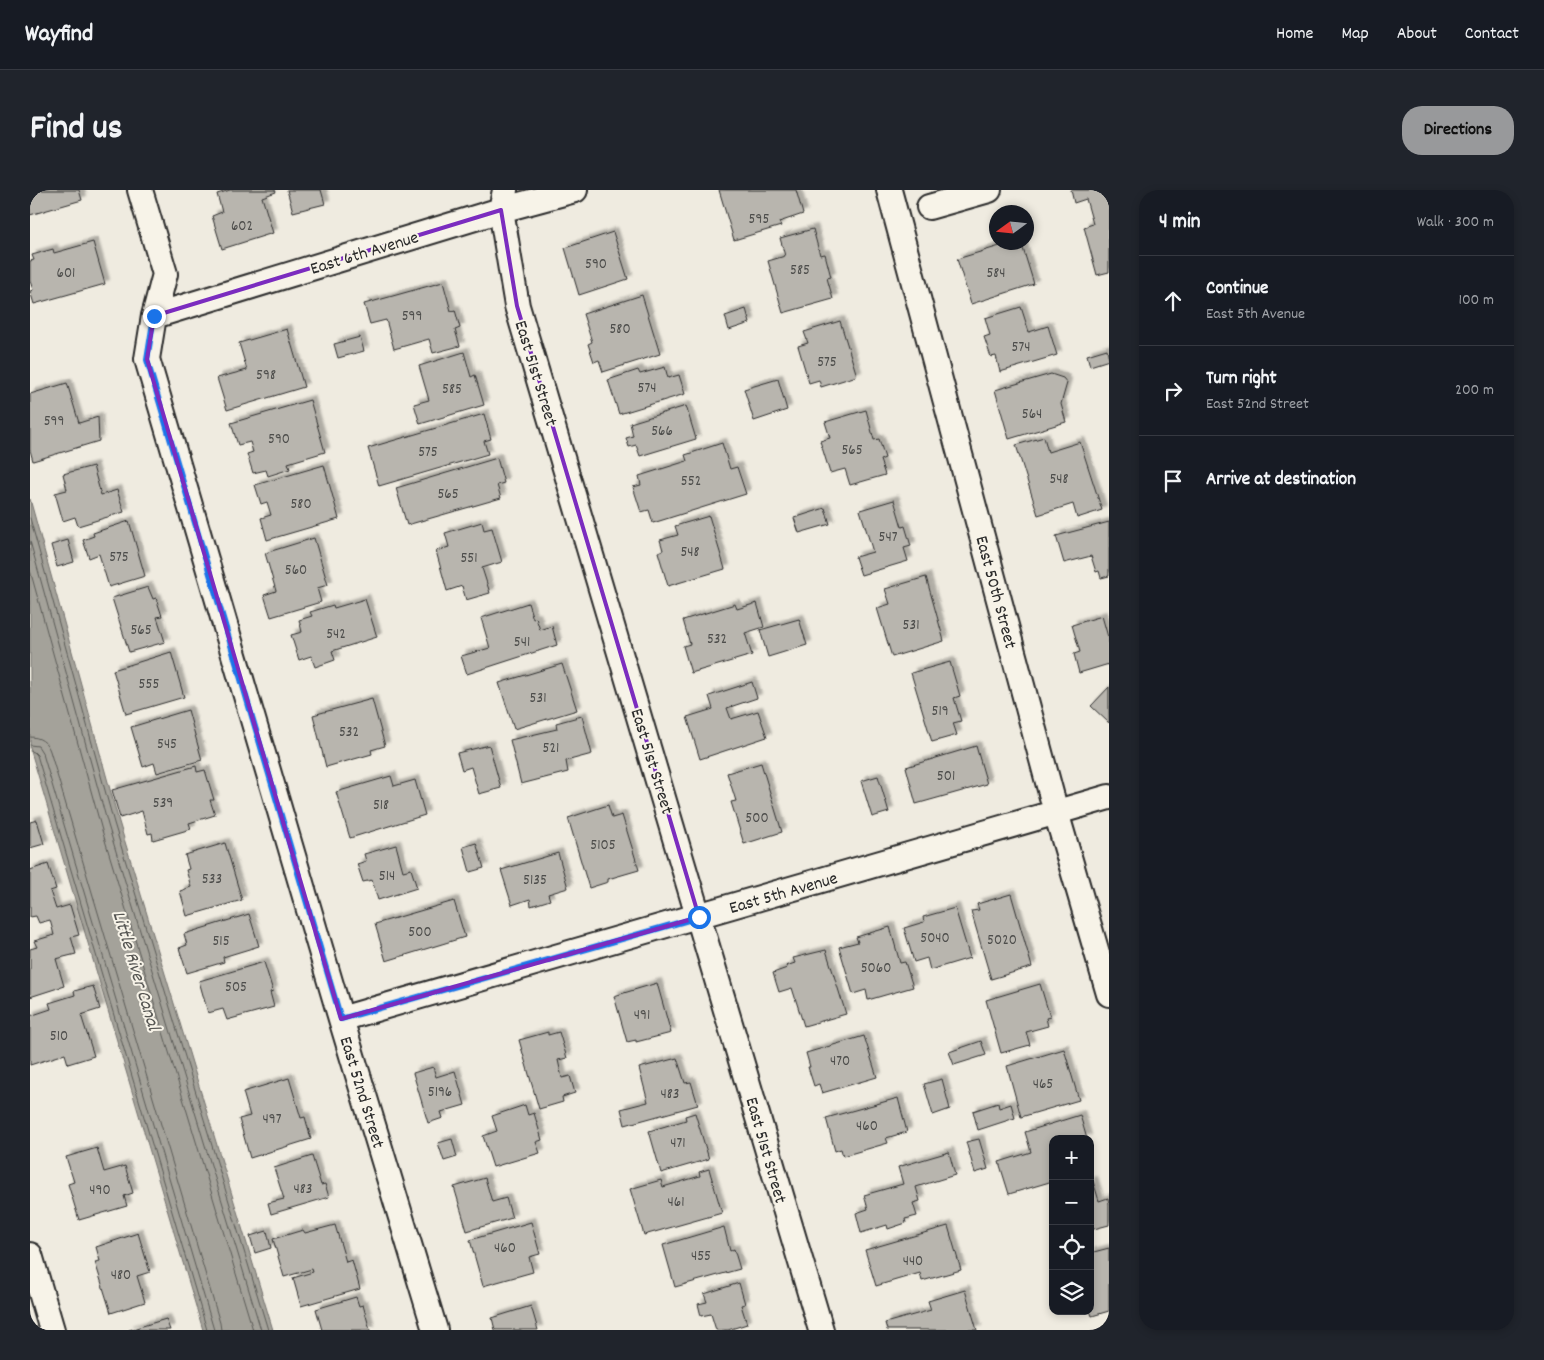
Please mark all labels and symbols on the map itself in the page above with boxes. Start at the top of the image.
north arrow [989,205,1034,250]
house number: 595 [749,209,769,231]
house number: 602 [231,216,253,238]
street label: East 6th Avenue [308,226,422,283]
house number: 590 [585,254,607,276]
house number: 585 [790,260,810,282]
house number: 601 [57,263,75,285]
house number: 584 [986,263,1006,285]
route end [143,305,166,328]
house number: 599 [402,306,422,328]
street label: East 51st Street [507,318,563,430]
house number: 580 [609,319,631,341]
house number: 574 [1012,337,1030,359]
house number: 575 [817,352,837,374]
house number: 598 [256,365,276,387]
house number: 574 [638,378,656,400]
house number: 585 [442,379,462,401]
house number: 564 [1022,404,1042,426]
house number: 599 [44,411,64,433]
house number: 566 [651,421,673,443]
house number: 590 [268,429,290,451]
house number: 565 [841,440,863,462]
house number: 575 [418,442,438,464]
house number: 548 [1049,469,1069,491]
house number: 552 [681,471,701,493]
house number: 565 [437,484,459,506]
house number: 580 [290,494,312,516]
house number: 547 [879,527,898,549]
street label: East 50th Street [968,533,1022,652]
house number: 548 [680,542,700,564]
house number: 575 [109,547,129,569]
house number: 551 [460,548,478,570]
house number: 560 [285,560,307,582]
house number: 531 [903,615,919,637]
house number: 565 [130,620,152,642]
house number: 542 [326,624,346,646]
house number: 532 [707,629,727,651]
house number: 541 [514,632,530,654]
house number: 555 [139,674,159,696]
house number: 531 [530,688,546,710]
house number: 519 [931,701,949,723]
street label: East 51st Street [623,706,679,818]
house number: 532 [339,722,359,744]
house number: 545 [157,734,177,756]
house number: 521 [543,738,559,760]
house number: 501 [937,766,955,788]
house number: 539 [153,793,173,815]
house number: 518 [373,795,389,817]
house number: 500 [745,808,769,830]
house number: 5105 [590,835,616,857]
house number: 514 [379,866,395,888]
street label: East 5th Avenue [727,867,841,922]
house number: 533 [202,869,222,891]
house number: 5135 [523,870,547,892]
route start [688,906,711,929]
water label: Little River Canal [104,908,166,1035]
house number: 500 [408,922,432,944]
house number: 5040 [920,928,950,950]
house number: 5020 [987,930,1017,952]
house number: 515 [212,931,230,953]
house number: 5060 [861,958,891,980]
house number: 505 [225,977,247,999]
house number: 491 [634,1005,650,1027]
house number: 510 [50,1026,68,1048]
street label: East 52nd Street [332,1034,390,1152]
house number: 470 [830,1051,850,1073]
house number: 465 [1033,1074,1053,1096]
house number: 5196 [428,1082,452,1104]
house number: 483 [661,1084,679,1106]
street label: East 51st Street [738,1095,792,1207]
house number: 497 [263,1109,282,1131]
house number: 460 [856,1116,878,1138]
house number: 471 [670,1133,686,1155]
house number: 483 [294,1179,312,1201]
house number: 490 [89,1180,111,1202]
house number: 461 [668,1192,684,1214]
house number: 460 [494,1238,516,1260]
house number: 455 [691,1246,711,1268]
house number: 440 [903,1251,923,1273]
house number: 480 [111,1265,131,1287]

